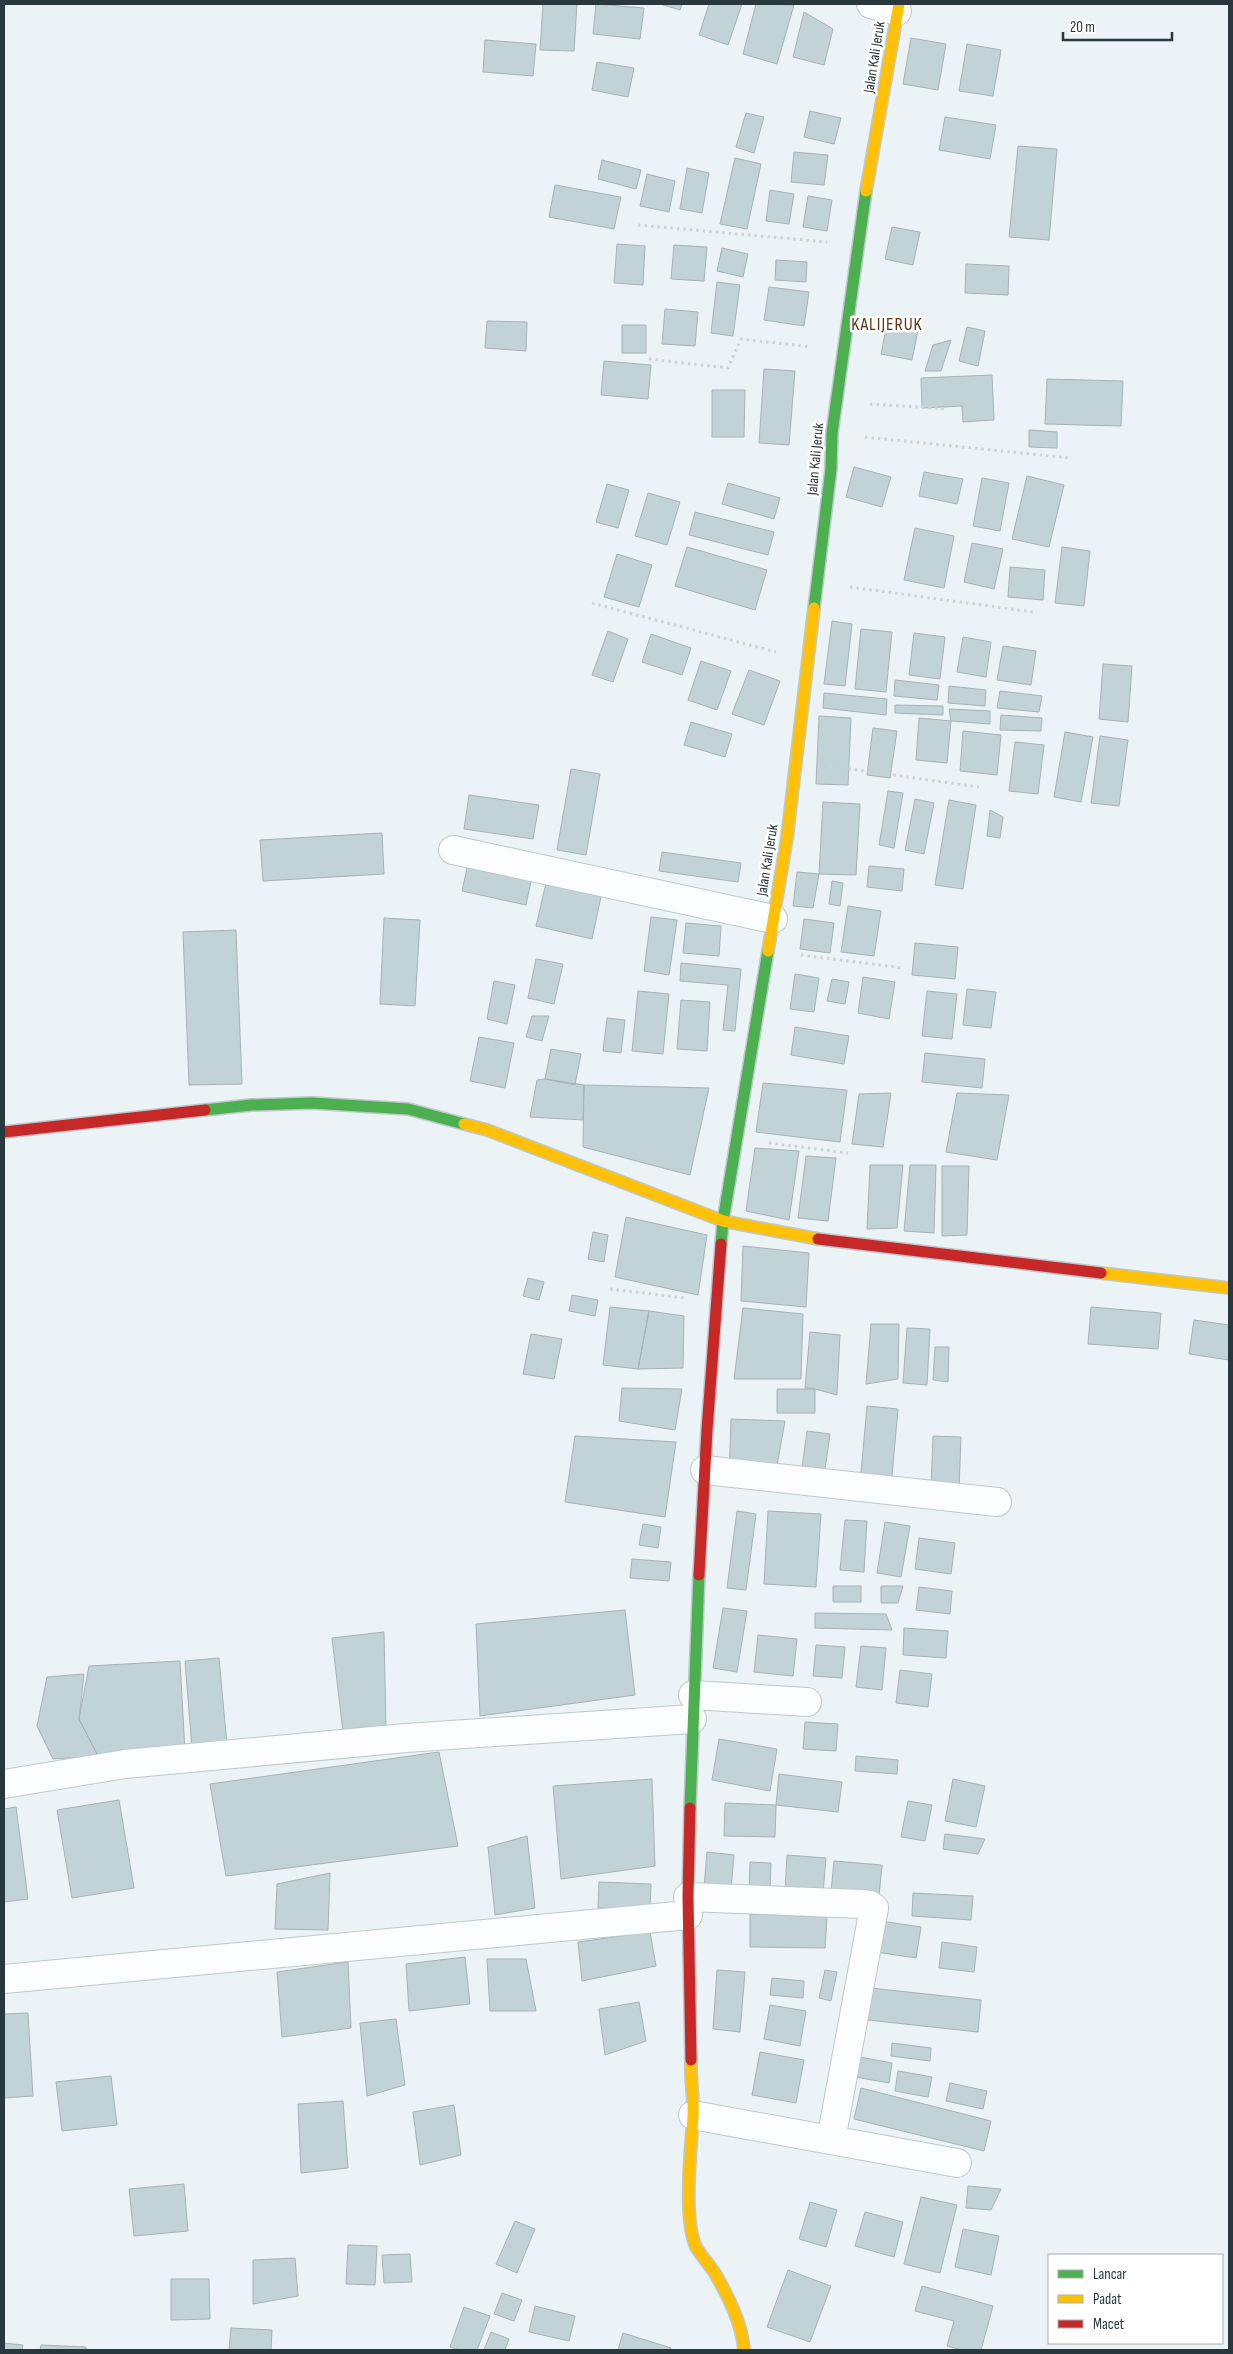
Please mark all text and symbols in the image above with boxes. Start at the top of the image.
scale bar [1063,10,1172,42]
text: 20 m [1070,18,1095,37]
street label: Jalan Kali Jeruk [859,20,890,95]
district label: KALIJERUK [851,314,923,335]
street label: Jalan Kali Jeruk [803,422,828,497]
street label: Jalan Kali Jeruk [752,823,783,898]
legend [1048,2254,1223,2344]
text: Lancar [1093,2265,1127,2284]
text: Padat [1093,2290,1122,2309]
text: Macet [1093,2315,1125,2334]

